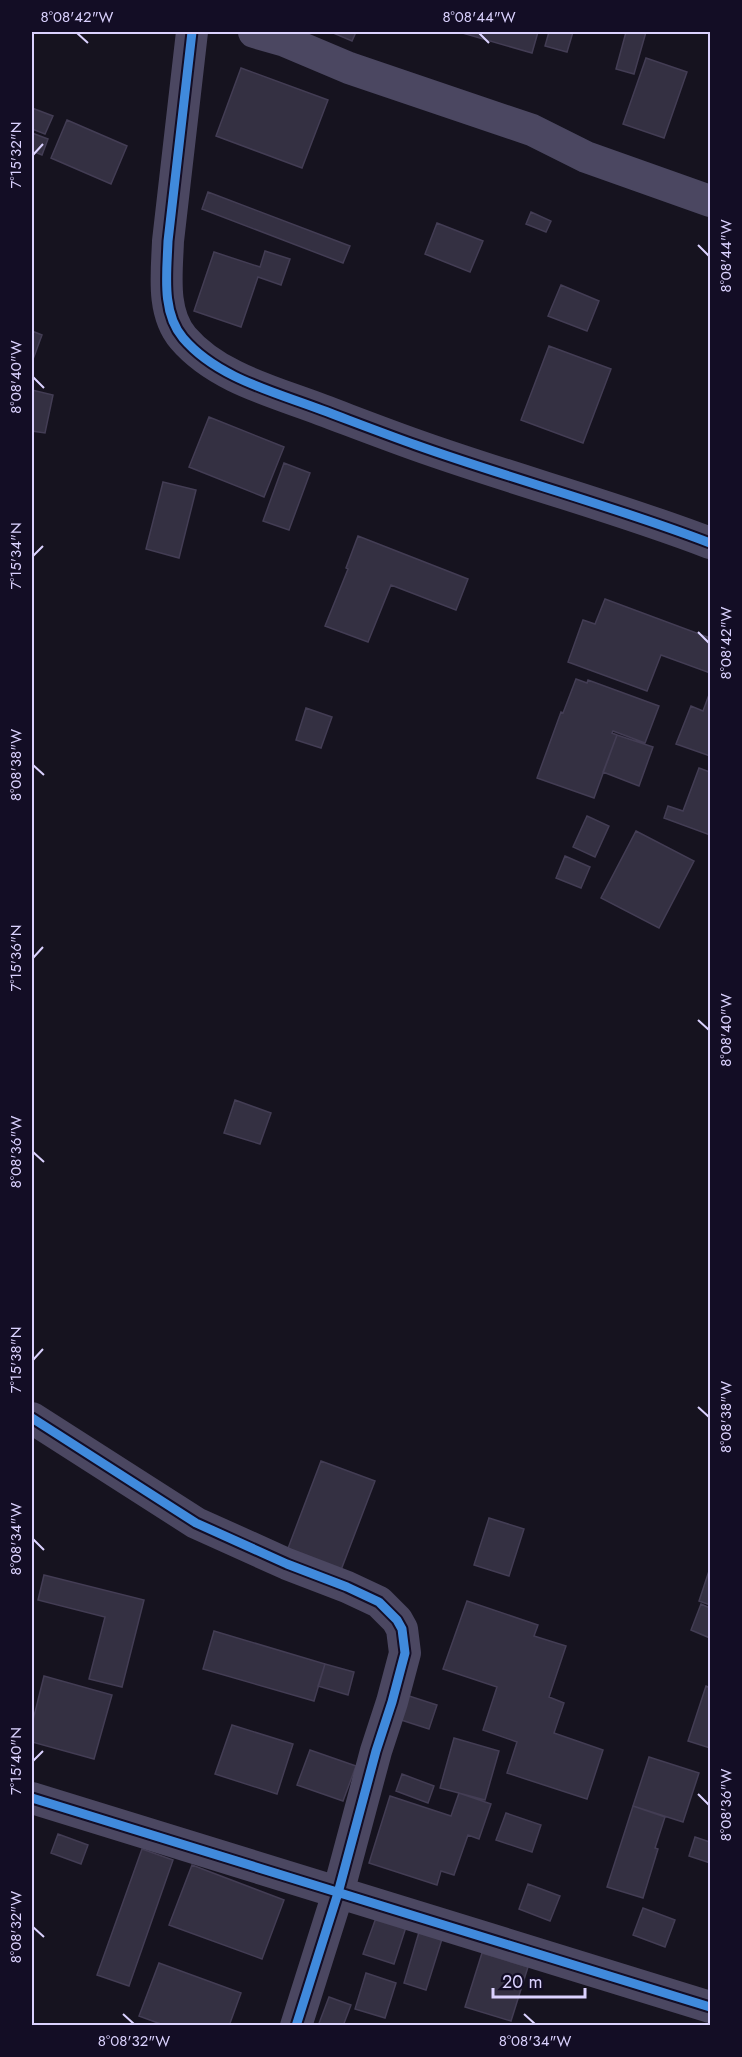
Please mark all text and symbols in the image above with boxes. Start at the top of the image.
text: 8°08'42"W [41,6,114,28]
text: 8°08'44"W [442,6,516,28]
text: 7°15'32"N [5,122,27,188]
text: 8°08'44"W [715,219,737,293]
text: 8°08'40"W [5,340,27,414]
text: 7°15'34"N [5,522,27,590]
text: 8°08'42"W [715,606,737,679]
text: 8°08'38"W [5,729,27,801]
text: 7°15'36"N [5,925,27,991]
text: 8°08'40"W [715,993,737,1067]
text: 8°08'36"W [5,1116,27,1188]
text: 7°15'38"N [5,1327,27,1393]
text: 8°08'38"W [715,1381,737,1453]
text: 8°08'34"W [5,1503,27,1575]
text: 7°15'40"N [5,1727,27,1795]
text: 8°08'36"W [715,1769,737,1841]
text: 8°08'32"W [5,1891,27,1963]
scale bar [493,1961,584,1999]
text: 20 m [502,1969,542,1995]
text: 8°08'32"W [98,2030,170,2052]
text: 8°08'34"W [499,2030,571,2052]

